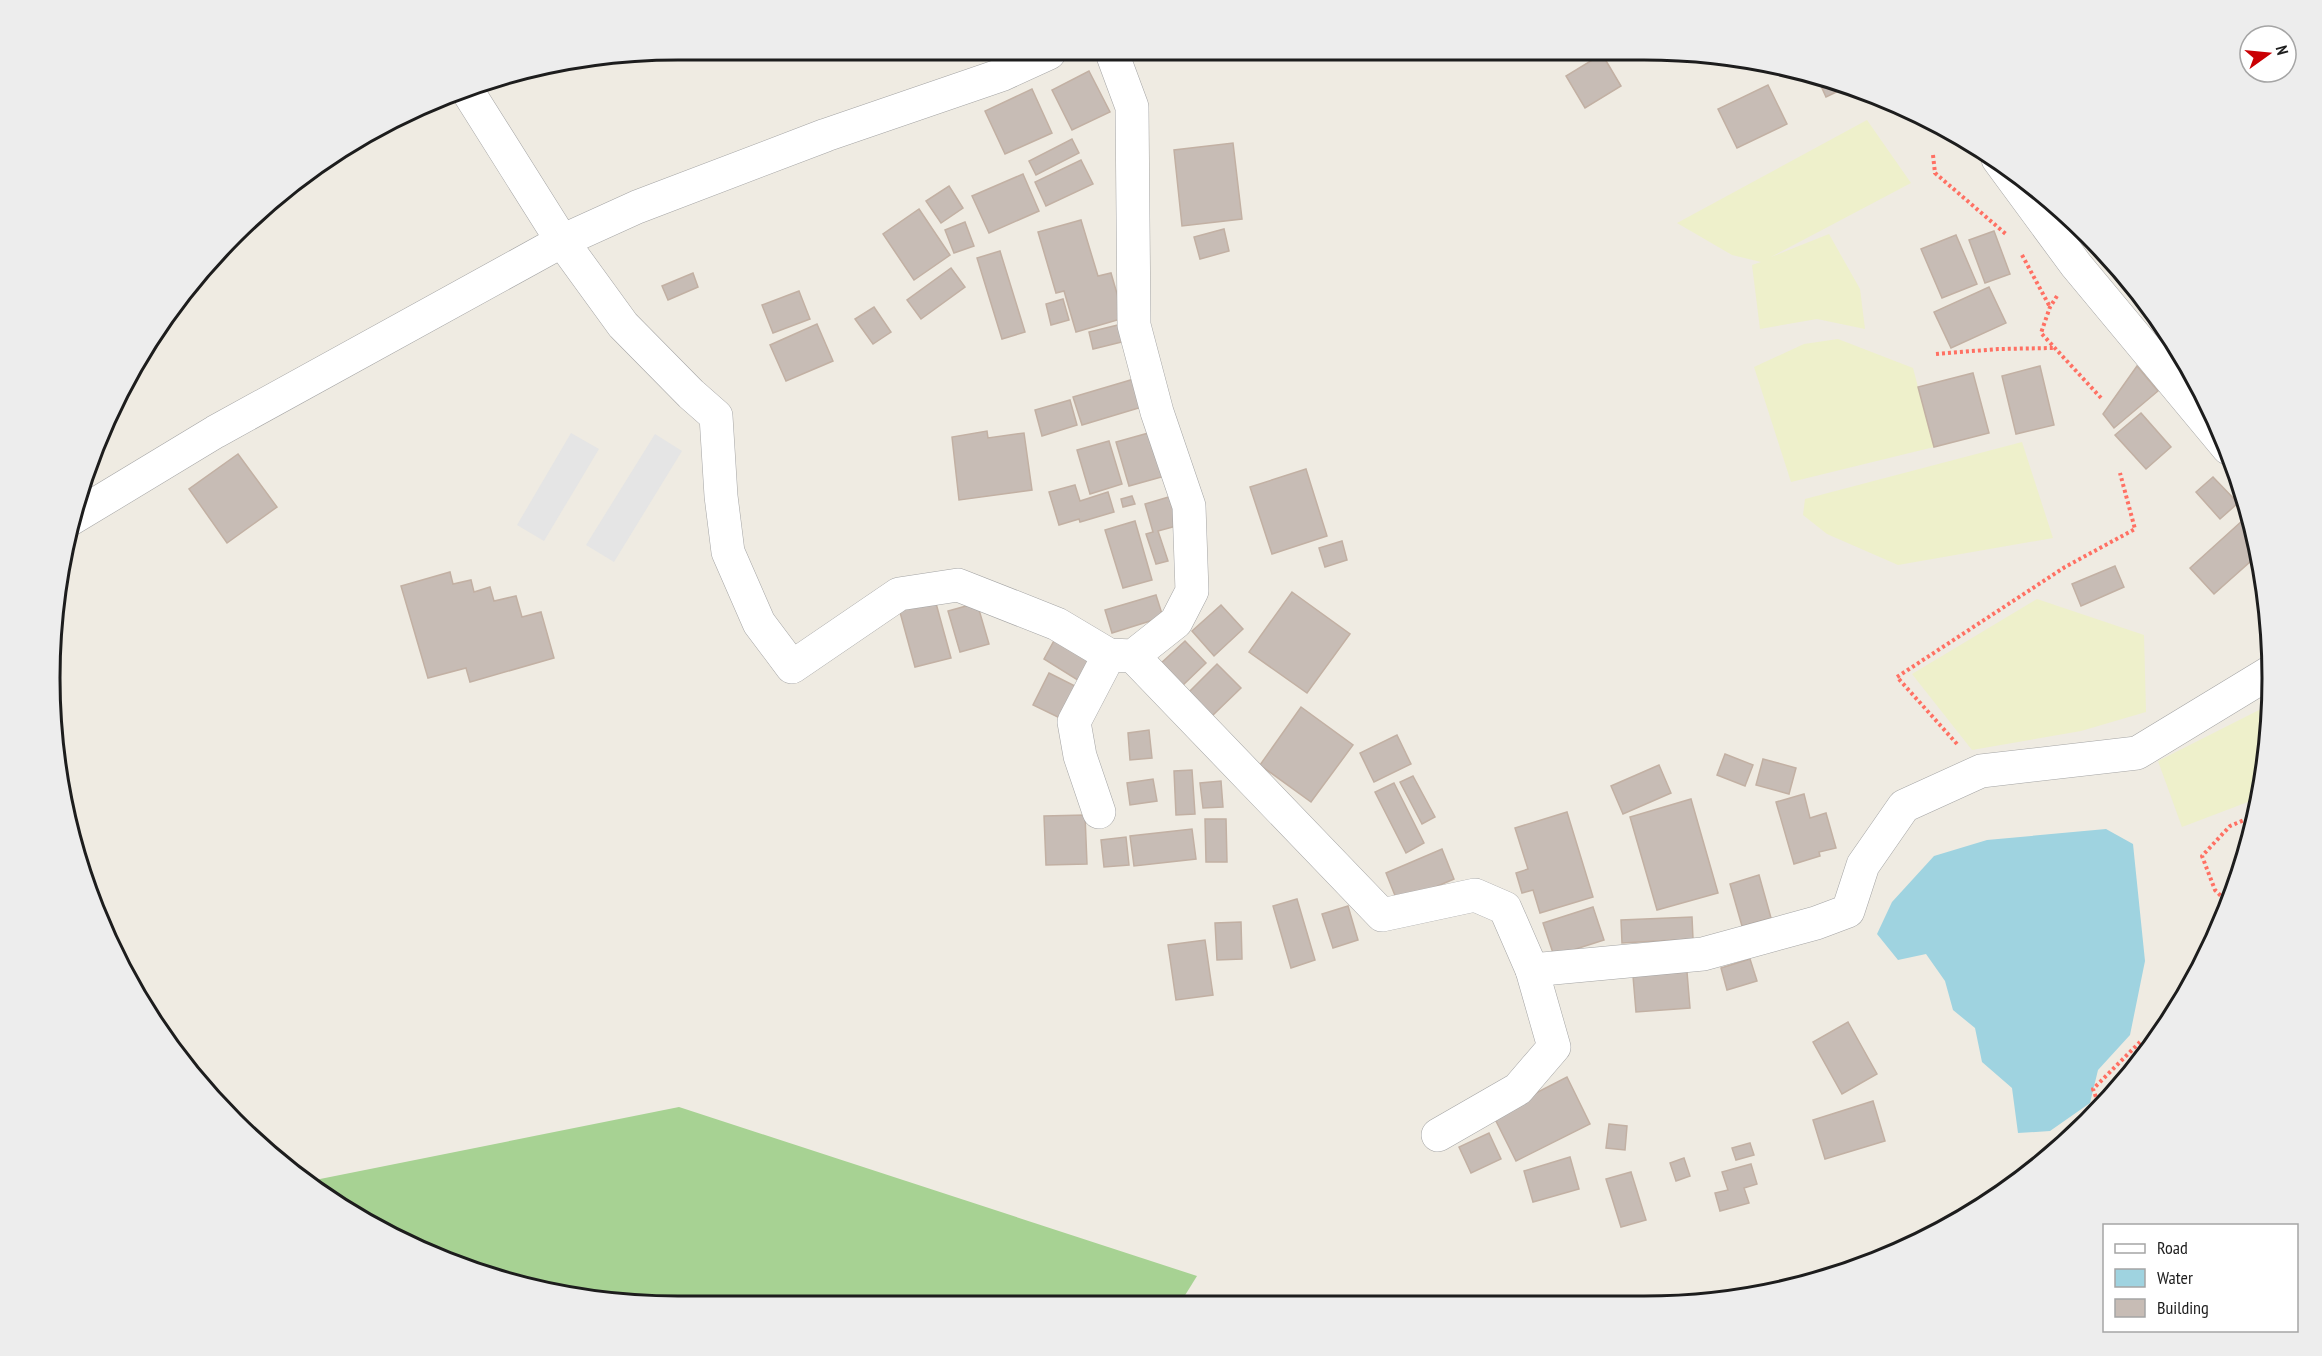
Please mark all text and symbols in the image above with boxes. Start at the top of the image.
north arrow [2238,24,2298,84]
text: N [2272,43,2293,57]
legend [2103,1224,2298,1332]
text: Road [2157,1236,2188,1259]
text: Water [2157,1266,2193,1289]
text: Building [2157,1296,2209,1319]

